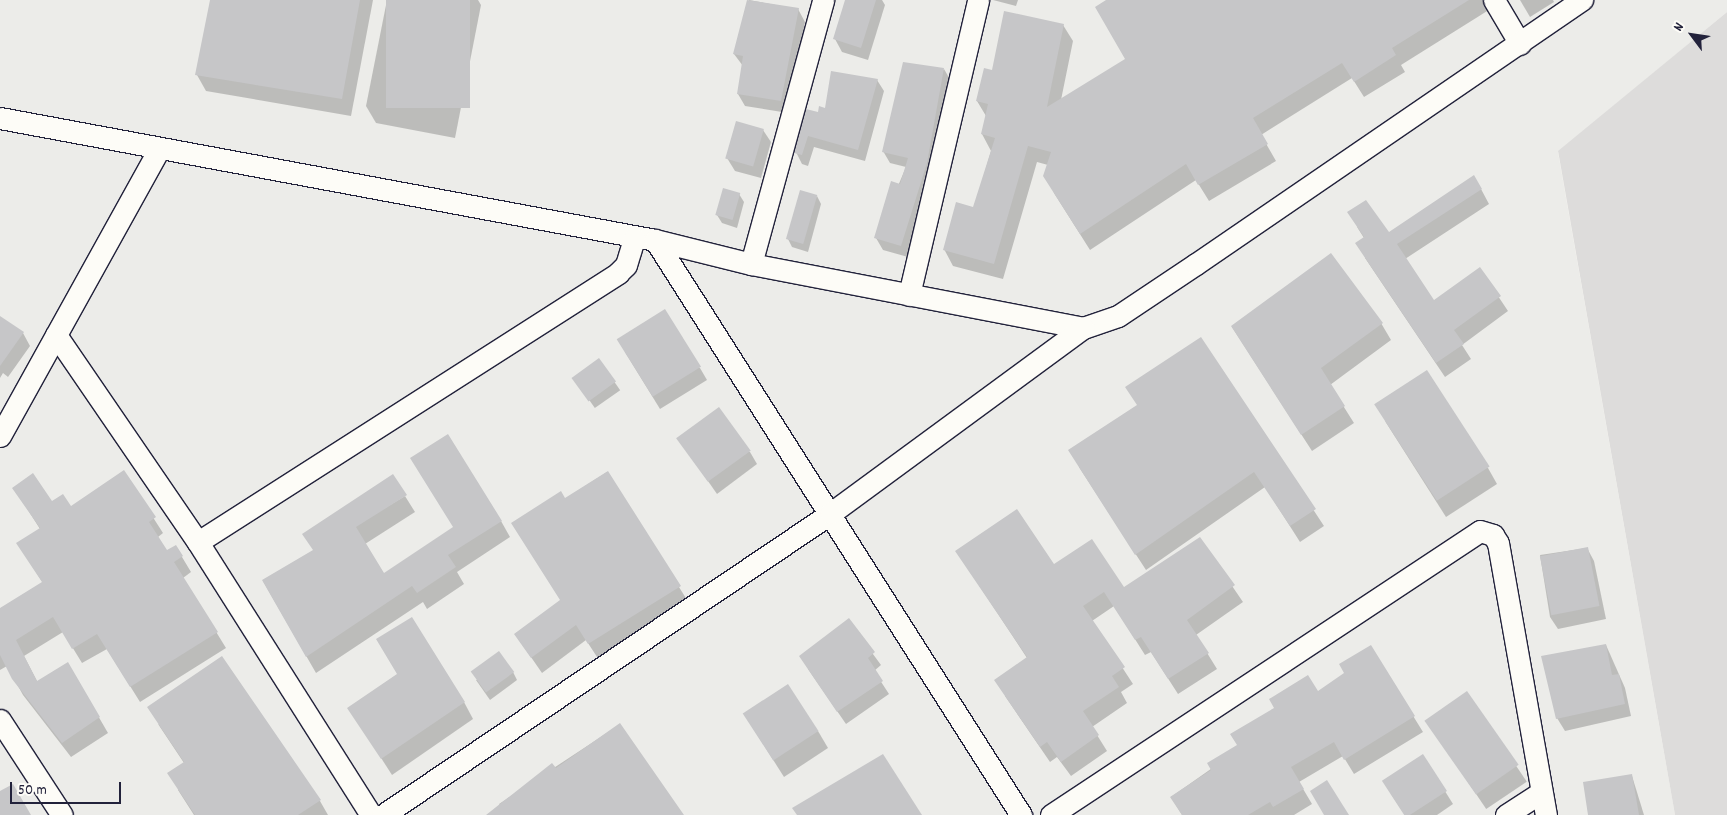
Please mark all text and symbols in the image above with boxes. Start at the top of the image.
north arrow [1667,10,1717,60]
text: N [1669,19,1689,35]
scale bar [12,772,124,804]
text: 50 m [18,780,47,802]

